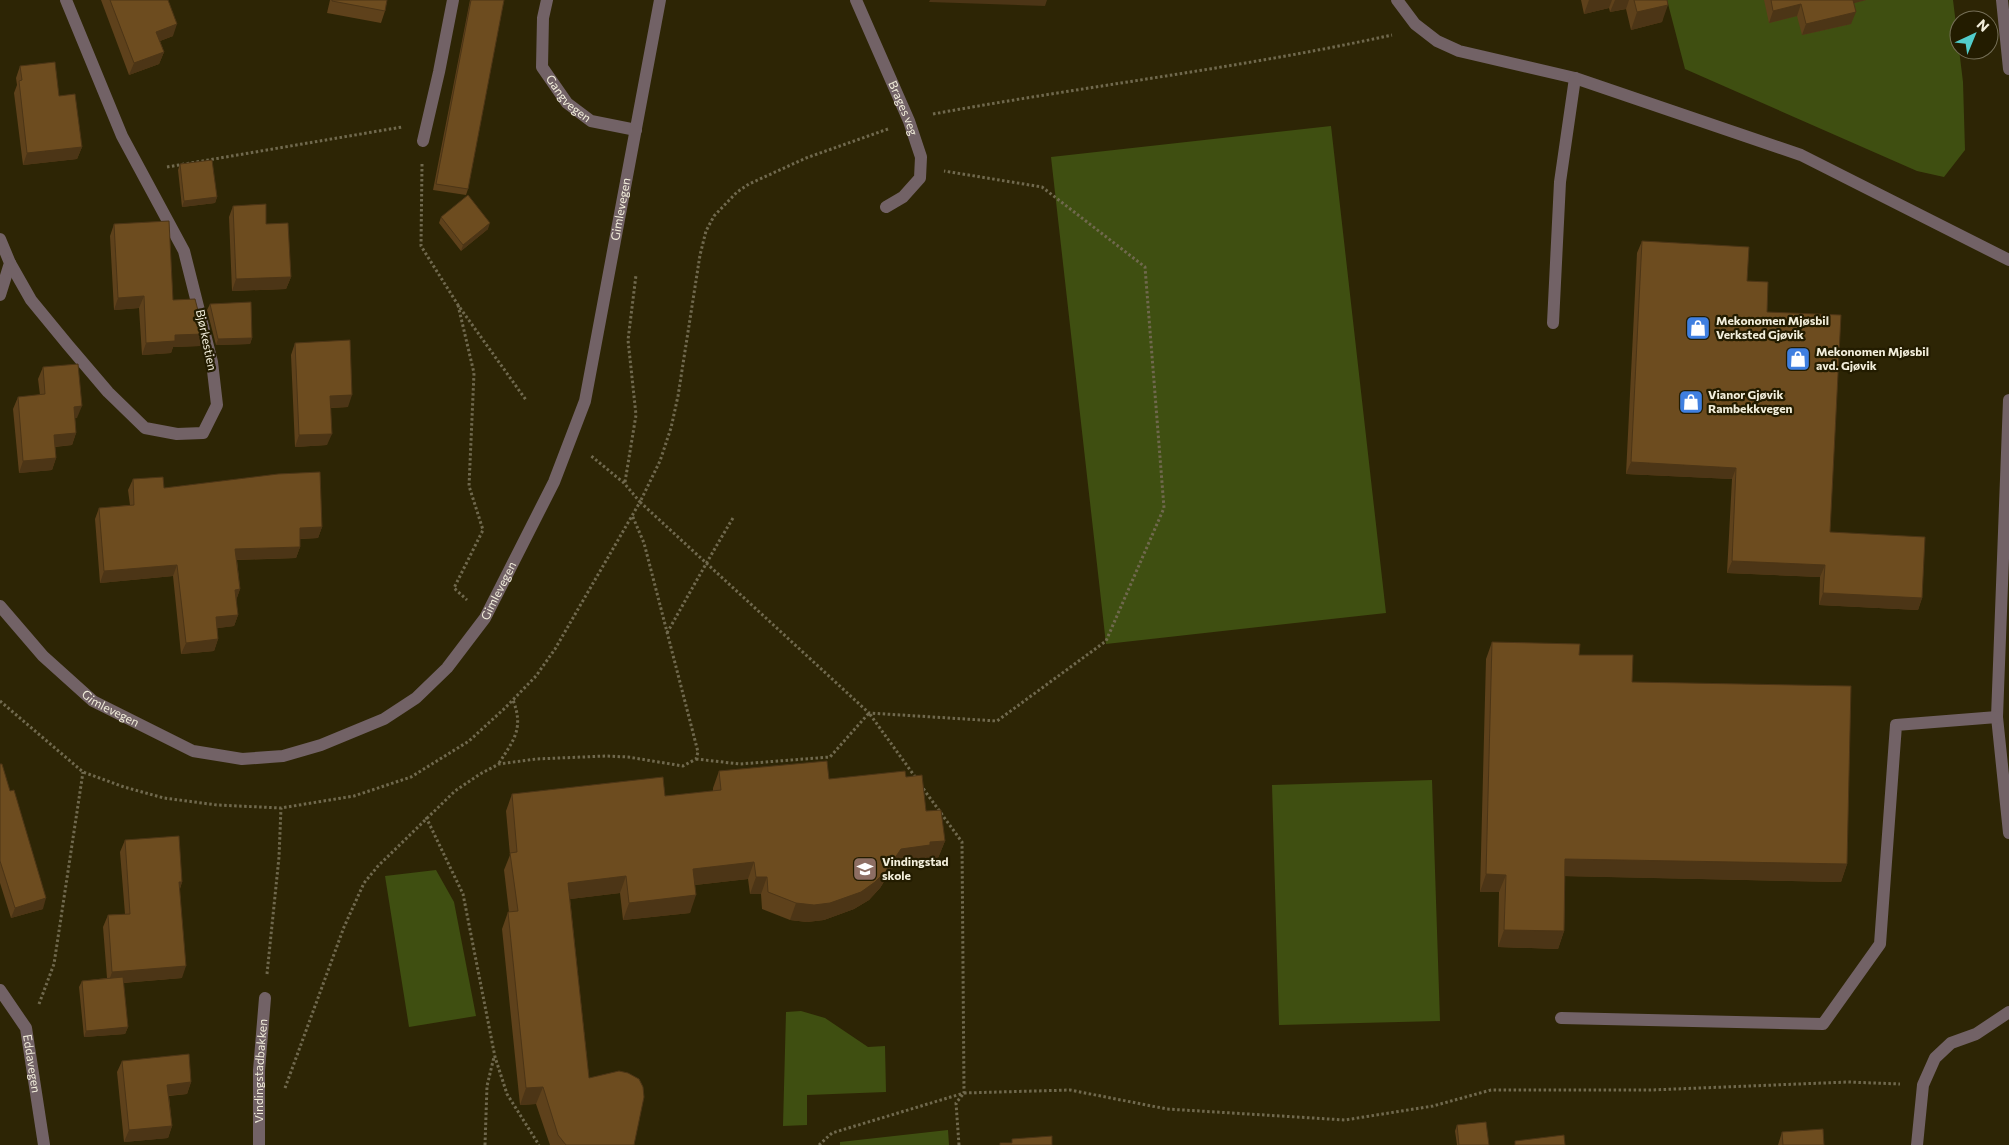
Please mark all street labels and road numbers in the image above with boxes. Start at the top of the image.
street label: Gangvegen [544,72,594,125]
street label: Brages veg [886,78,921,138]
street label: Gimlevegen [607,177,633,242]
street label: Bjørkestien [194,308,220,372]
street label: Gimlevegen [477,559,518,622]
street label: Gimlevegen [79,686,142,729]
street label: Vindingstadbakken [251,1018,269,1123]
street label: Eddavegen [21,1033,44,1094]

